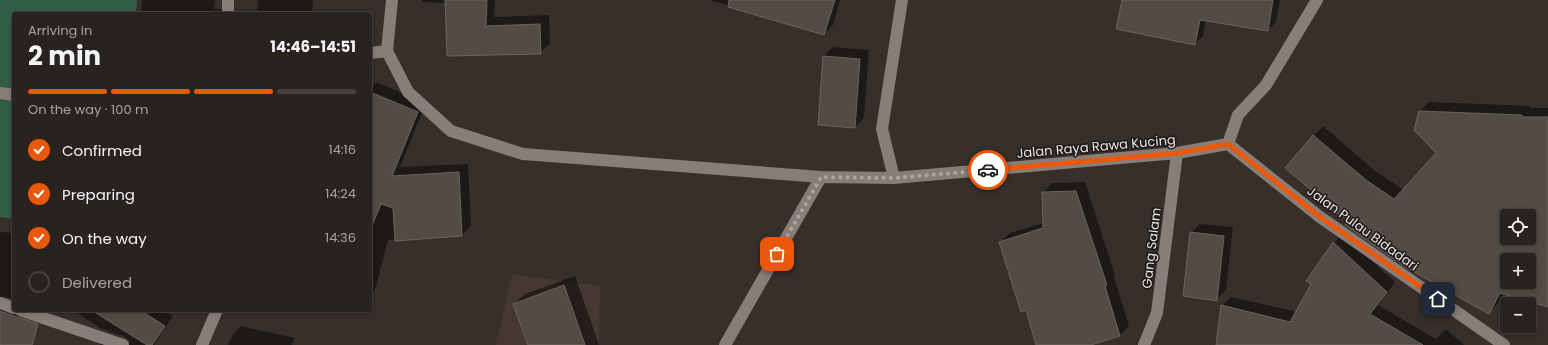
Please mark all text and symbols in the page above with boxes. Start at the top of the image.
text: Arriving in [28,21,92,40]
text: 14:46–14:51 [270,36,356,57]
text: 2 min [28,38,101,74]
text: On the way · 100 m [28,100,148,119]
street label: Jalan Raya Rawa Kucing [1016,130,1176,163]
icon: check [28,139,50,161]
text: Confirmed [62,140,142,161]
text: 14:16 [328,140,356,159]
courier [968,150,1008,190]
icon: car [977,159,999,181]
street label: Jalan Pulau Bidadari [1303,181,1422,275]
icon: check [28,183,50,205]
text: Preparing [62,184,135,205]
text: 14:24 [325,184,356,203]
street label: Gang Salam [1137,207,1166,290]
map controls [1500,209,1536,333]
button: locate [1500,209,1536,245]
icon: check [28,227,50,249]
text: On the way [62,228,147,249]
text: 14:36 [325,228,356,247]
pin [760,237,794,271]
icon: bag [766,243,788,265]
button: + [1500,253,1536,289]
text: Delivered [62,272,132,293]
pin [1421,282,1455,316]
icon: home [1427,288,1449,310]
button: − [1500,297,1536,333]

